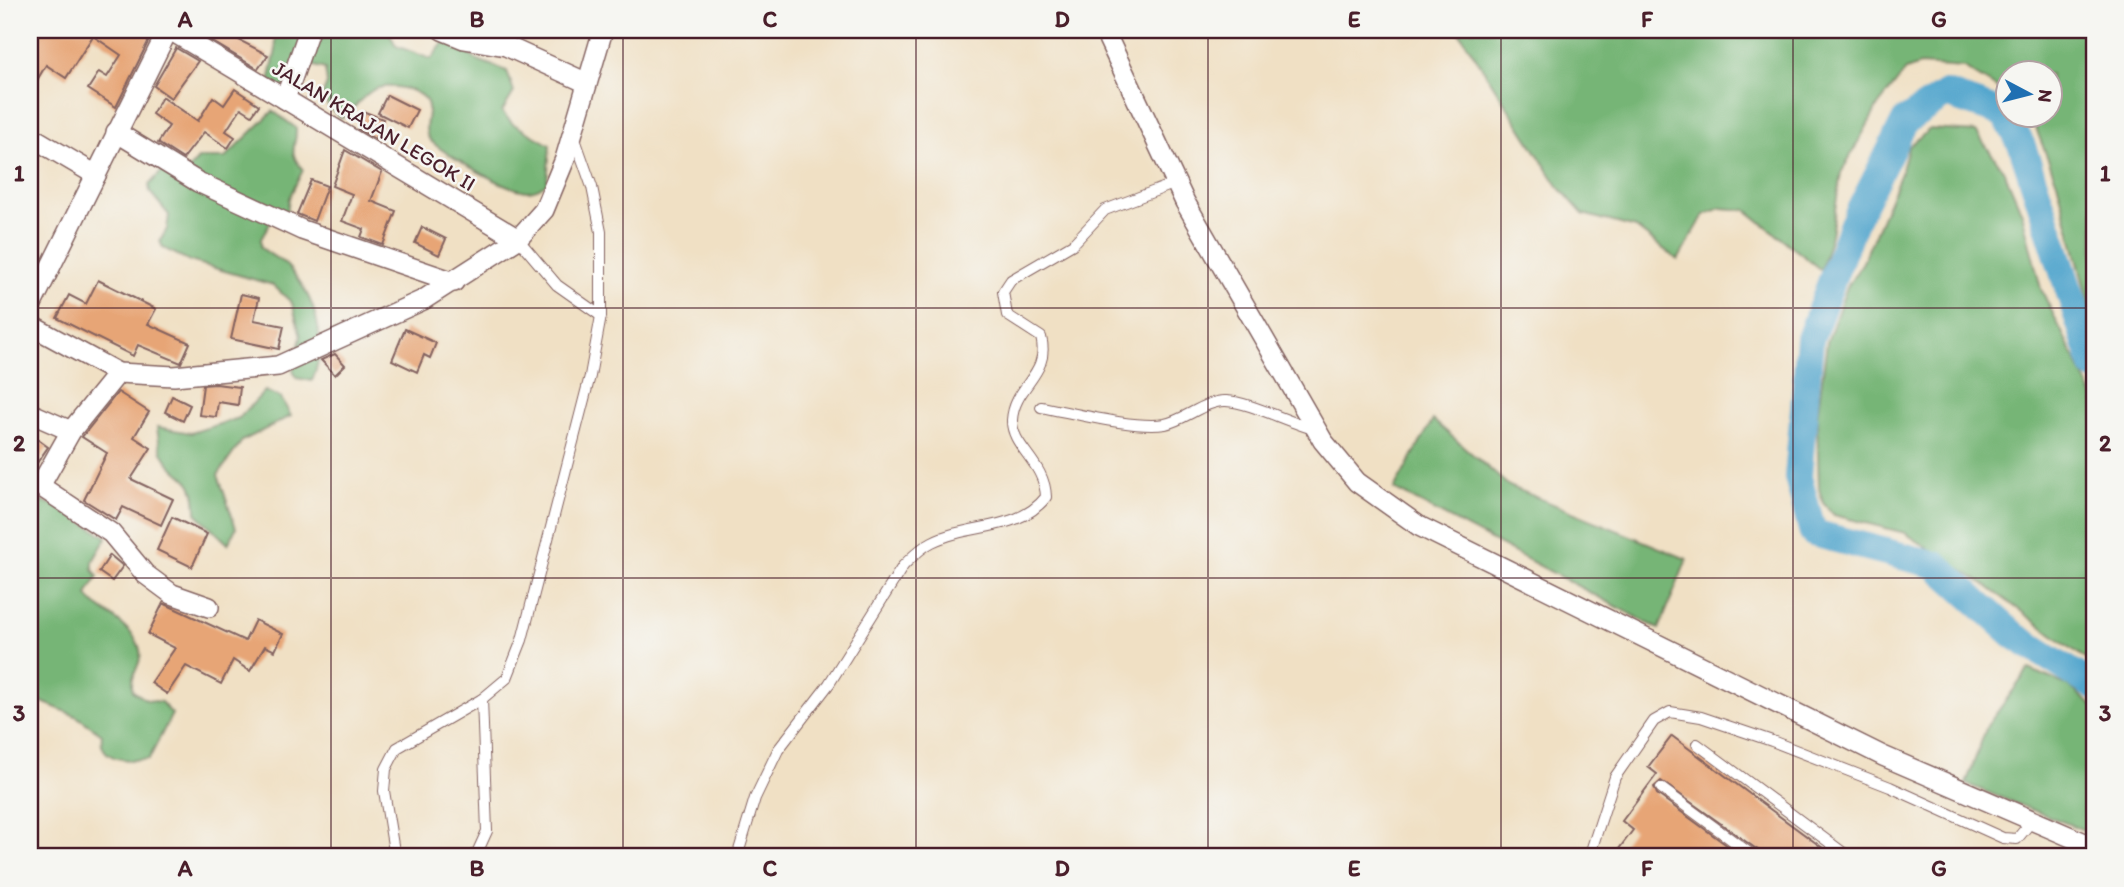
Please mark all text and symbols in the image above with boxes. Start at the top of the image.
text: A [177,5,193,33]
text: B [470,5,485,33]
text: C [763,5,778,33]
text: D [1054,5,1070,33]
text: E [1348,5,1361,33]
text: F [1641,5,1654,33]
text: G [1931,5,1947,33]
street label: JALAN KRAJAN LEGOK II [268,55,480,196]
north arrow [1994,60,2064,130]
text: N [2033,88,2058,104]
text: 1 [14,159,25,187]
text: 1 [2100,159,2111,187]
text: 2 [13,429,26,457]
text: 2 [2099,429,2112,457]
text: 3 [13,699,26,727]
text: 3 [2099,699,2112,727]
text: A [177,854,193,882]
text: B [470,854,485,882]
text: C [763,854,778,882]
text: D [1054,854,1070,882]
text: E [1348,854,1361,882]
text: F [1641,854,1654,882]
text: G [1931,854,1947,882]

